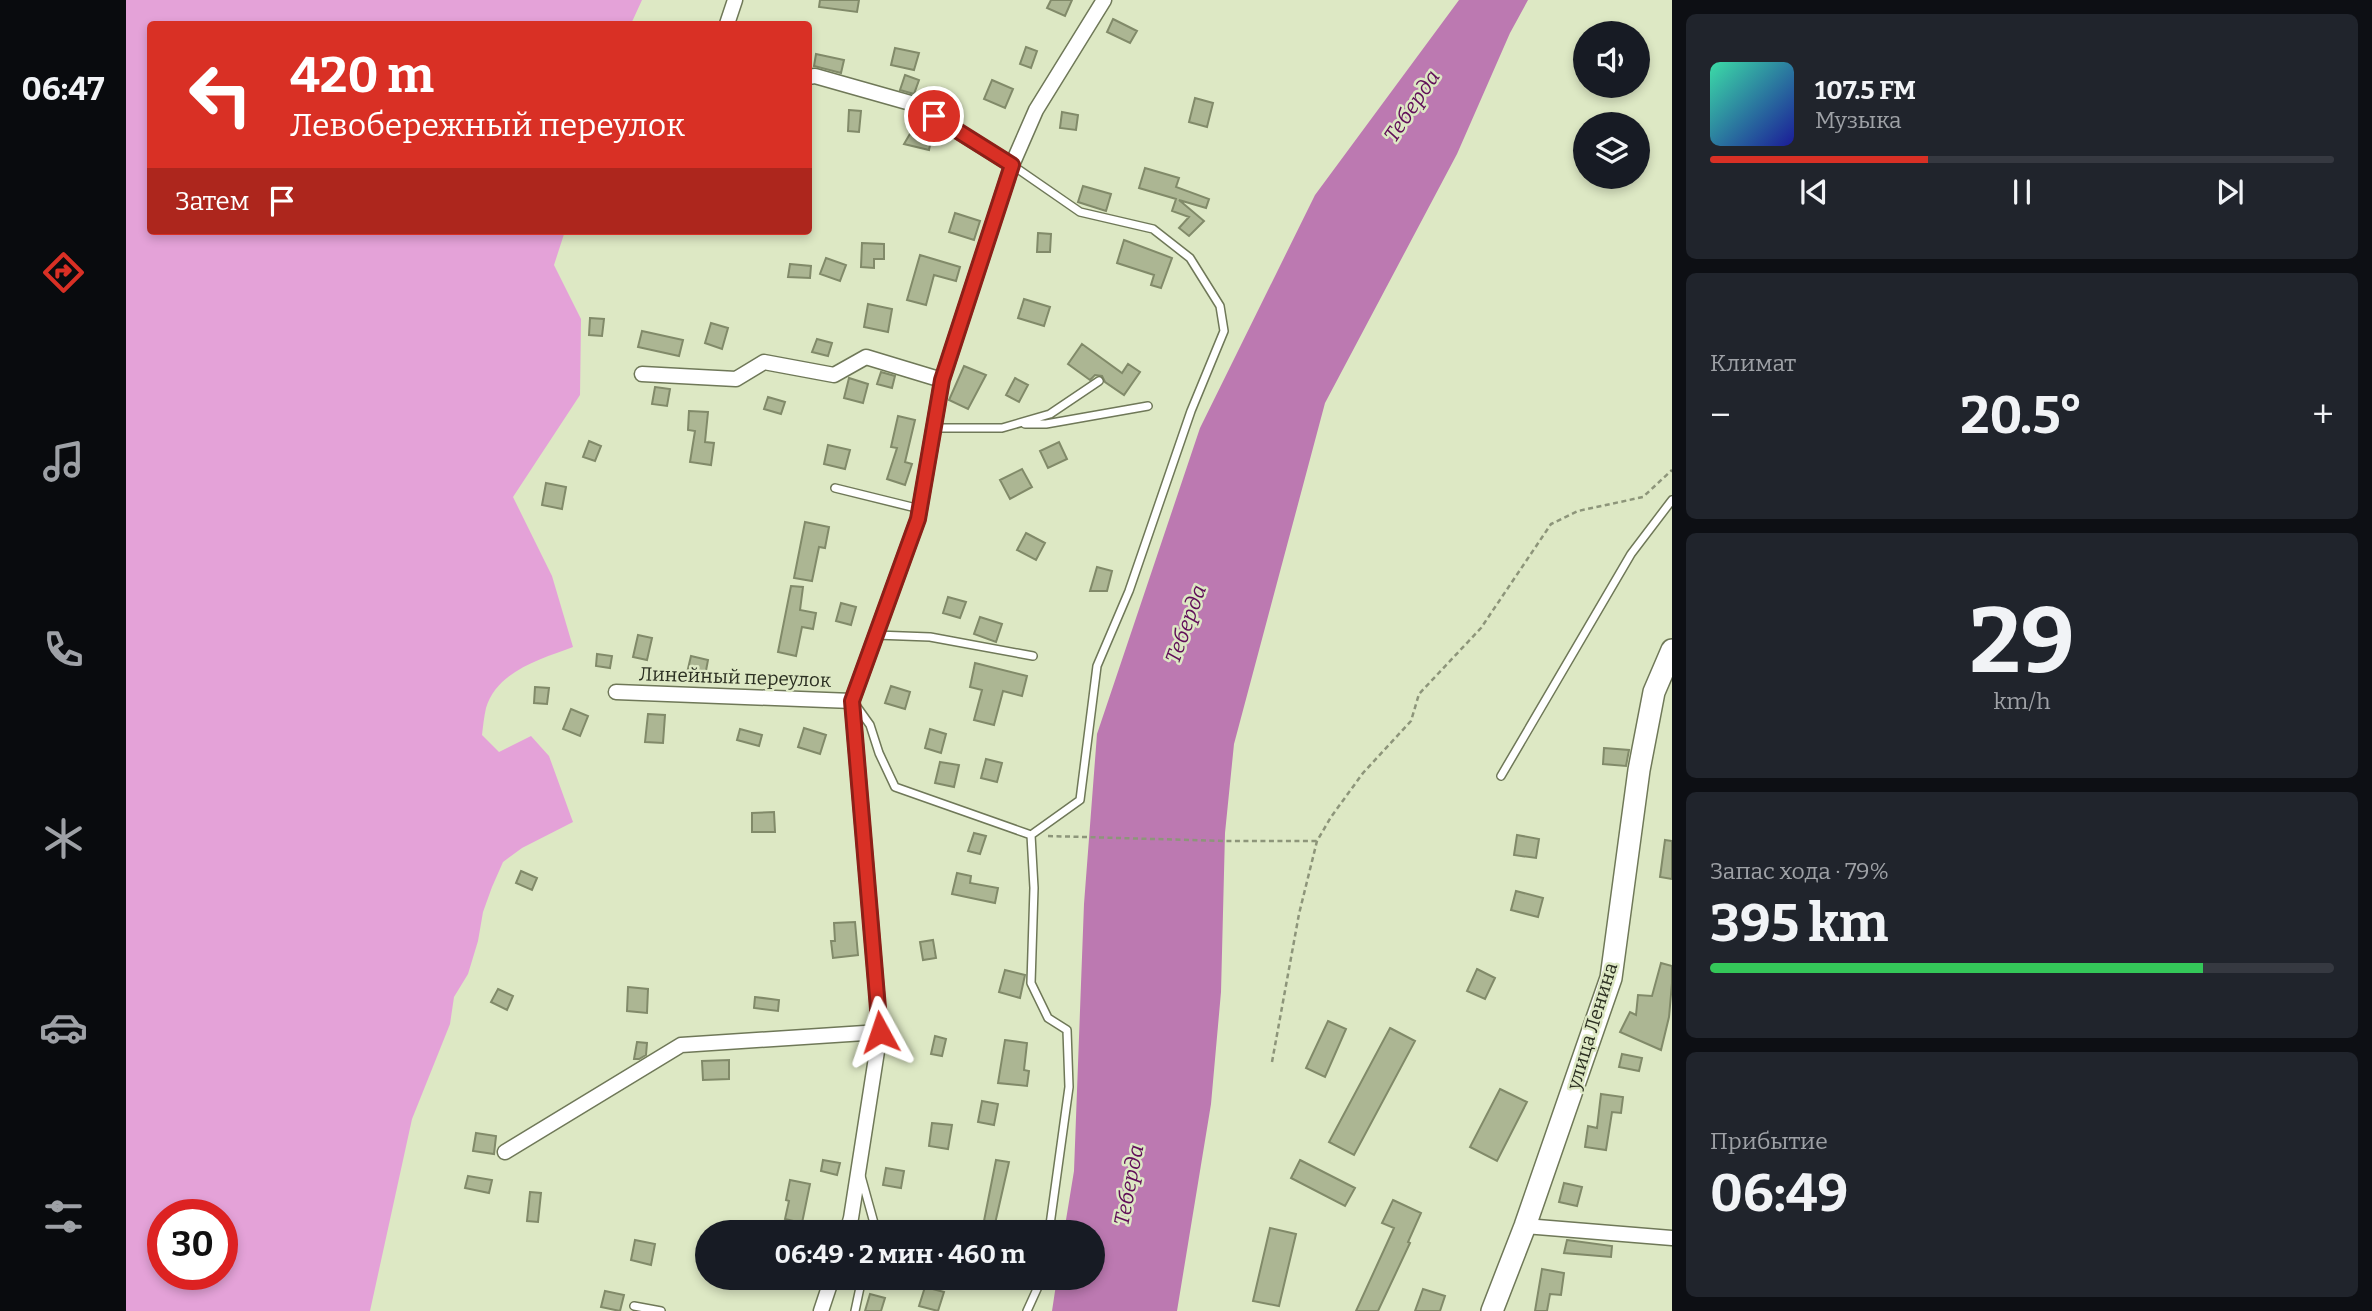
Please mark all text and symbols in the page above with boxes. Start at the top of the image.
map controls [1573,21,1650,189]
button: sound [1573,21,1650,98]
text: 420 m [290,46,434,105]
icon: left [175,49,266,140]
water label: Теберда [1378,65,1446,147]
text: 06:47 [21,70,105,108]
text: 107.5 FM [1815,75,1916,106]
pin [904,86,964,146]
icon: arrive [915,97,953,135]
text: Левобережный переулок [290,106,685,144]
text: Музыка [1815,106,1902,134]
button: layers [1573,112,1650,189]
icon: previous [1795,173,1833,211]
icon: pause [2003,173,2041,211]
icon: next [2211,173,2249,211]
icon: arrive [263,182,301,220]
text: Затем [175,186,249,217]
icon: directions [39,248,88,297]
text: Климат [1710,349,1796,377]
text: 20.5° [1960,384,2083,447]
text: − [1710,392,1731,438]
text: + [2312,392,2334,438]
icon: music [39,437,88,486]
water label: Теберда [1160,581,1212,667]
text: 29 [1969,587,2075,696]
icon: phone [39,625,88,674]
street label: Линейный переулок [638,662,832,692]
text: km/h [1994,687,2050,715]
icon: climate [39,814,88,863]
text: Запас хода · 79% [1710,857,1889,885]
text: 395 km [1710,892,1888,955]
street label: улица Ленина [1562,959,1622,1093]
position arrow [843,995,917,1069]
icon: car [39,1003,88,1052]
text: Прибытие [1710,1127,1828,1155]
water label: Теберда [1108,1142,1150,1228]
text: 06:49 [1710,1162,1848,1225]
icon: filters [39,1192,88,1241]
speed limit sign: 30 [147,1199,238,1290]
text: 06:49 · 2 мин · 460 m [775,1239,1025,1270]

